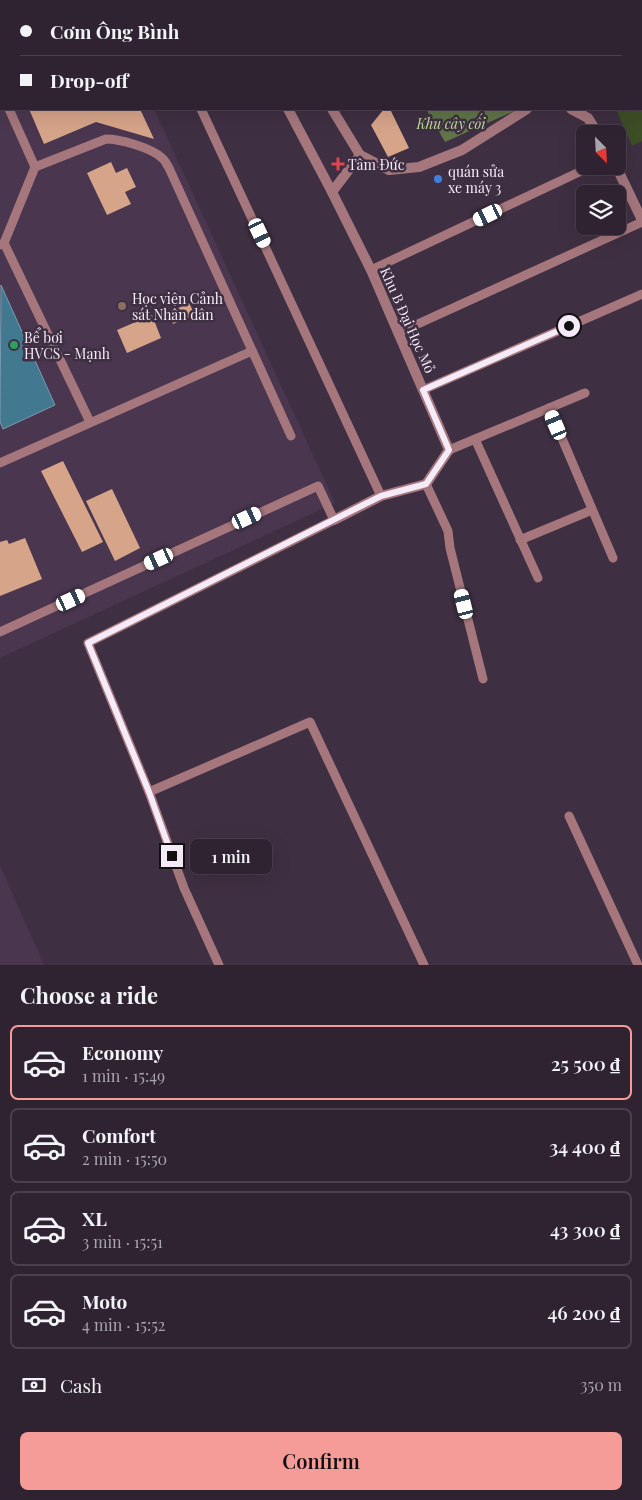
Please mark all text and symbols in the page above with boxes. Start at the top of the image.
text: Cơm Ông Bình [50,18,179,44]
text: Drop-off [50,67,128,93]
park label: Khu cây cối [415,113,486,133]
north arrow [576,125,626,175]
map controls [576,125,626,235]
place label: Tâm Đức [348,155,405,174]
marker: Tâm Đức [332,158,344,170]
place label: quán sửa xe máy 3 [448,162,504,197]
marker: quán sửa xe máy 3 [432,173,444,185]
button: layers [576,185,626,235]
car [471,202,504,228]
car [246,216,273,250]
street label: Khu B Đại Học Mỏ [376,264,440,376]
place label: Học viện Cảnh sát Nhân dân [132,289,224,324]
marker: Học viện Cảnh sát Nhân dân [116,300,128,312]
route start [558,315,580,337]
place label: Bể bơi HVCS - Mạnh [24,327,111,363]
marker: Bể bơi HVCS - Mạnh [8,339,20,351]
car [543,408,568,442]
car [230,505,263,531]
car [142,546,175,572]
car [54,587,87,613]
car [453,588,474,620]
callout: 1 min [190,838,272,874]
route end [161,845,183,867]
text: 1 min [212,846,250,867]
text: Choose a ride [20,980,158,1010]
text: Economy [82,1039,163,1065]
icon: car [22,1040,67,1085]
text: 25 500 ₫ [551,1050,620,1076]
text: 1 min · 15:49 [82,1065,165,1086]
text: Comfort [82,1122,156,1148]
icon: car [22,1123,67,1168]
text: 34 400 ₫ [549,1133,620,1159]
text: 2 min · 15:50 [82,1148,167,1169]
text: XL [82,1205,107,1231]
icon: car [22,1206,67,1251]
text: 43 300 ₫ [550,1216,620,1242]
text: 3 min · 15:51 [82,1231,163,1252]
text: Moto [82,1288,127,1314]
icon: car [22,1289,67,1334]
text: 46 200 ₫ [547,1299,620,1325]
text: 4 min · 15:52 [82,1314,165,1335]
icon: cash [20,1371,48,1399]
text: Cash [60,1372,102,1398]
text: 350 m [580,1374,622,1395]
button: Confirm [20,1432,622,1490]

